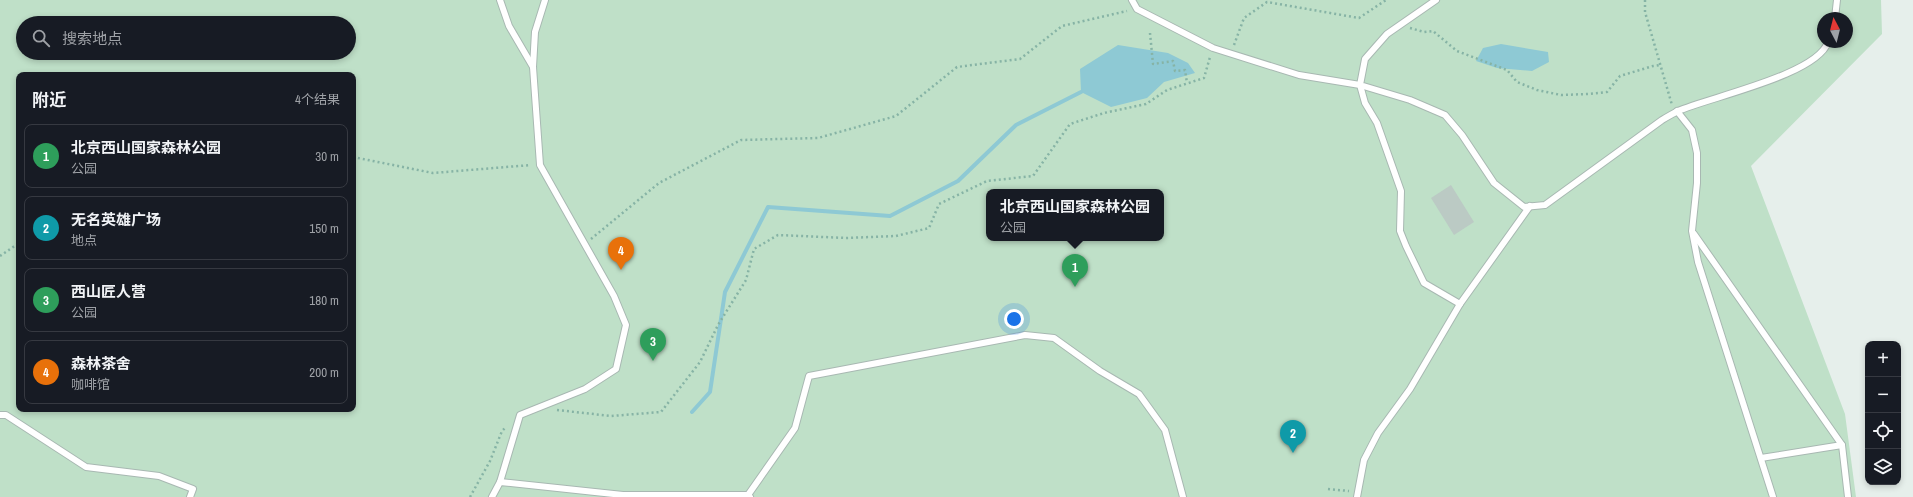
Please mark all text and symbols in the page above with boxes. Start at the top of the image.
north arrow [1817,12,1853,48]
search box [16,16,356,60]
icon: search [30,27,52,49]
text: 搜索地点 [62,28,122,49]
text: 附近 [32,88,66,111]
text: 4个结果 [295,91,340,108]
text: 北京西山国家森林公园 [71,137,221,158]
text: 1 [43,148,49,165]
text: 30 m [315,148,339,165]
text: 公园 [71,160,97,177]
popup [986,189,1164,241]
text: 北京西山国家森林公园 [1000,196,1150,217]
text: 无名英雄广场 [71,209,161,230]
text: 公园 [1000,219,1026,236]
text: 2 [43,220,49,237]
text: 150 m [309,220,339,237]
text: 地点 [71,232,97,249]
pin: 4 [608,237,634,270]
pin: 1 [1062,254,1088,287]
text: 西山匠人营 [71,281,146,302]
text: 3 [43,292,49,309]
text: 180 m [309,292,339,309]
text: 公园 [71,304,97,321]
your location [1004,309,1024,329]
pin: 3 [640,328,666,361]
map controls [1865,341,1901,485]
button: + [1865,341,1901,377]
text: 森林茶舍 [71,353,131,374]
text: 4 [43,364,49,381]
text: 200 m [309,364,339,381]
text: 咖啡馆 [71,376,110,393]
button: − [1865,377,1901,413]
button: locate [1865,413,1901,449]
pin: 2 [1280,420,1306,453]
button: layers [1865,449,1901,485]

